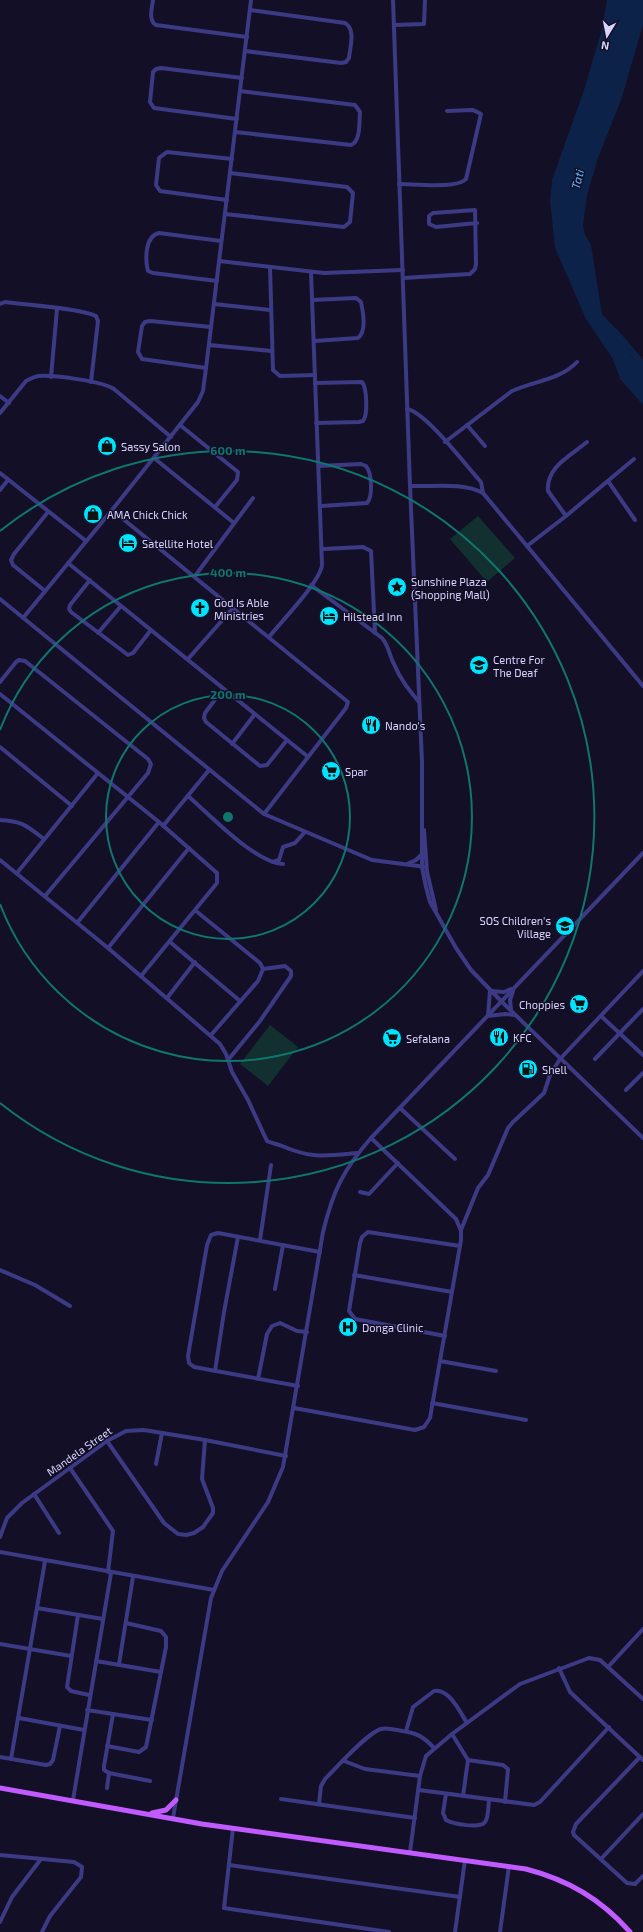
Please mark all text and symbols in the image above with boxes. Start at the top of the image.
north arrow [587,16,627,56]
text: N [600,39,610,53]
water label: Tati [568,168,586,190]
shop icon: Sassy Salon [96,435,118,457]
place label: Sassy Salon [121,440,181,453]
text: 600 m [210,443,246,457]
shop icon: AMA Chick Chick [82,503,104,525]
place label: AMA Chick Chick [107,508,188,521]
hotel icon: Satellite Hotel [117,532,139,554]
place label: Satellite Hotel [142,537,214,550]
text: 400 m [210,565,246,579]
place label: Sunshine Plaza (Shopping Mall) [411,575,490,601]
place icon: Sunshine Plaza (Shopping Mall) [386,576,408,598]
place label: God Is Able Ministries [214,596,269,622]
church icon: God Is Able Ministries [189,597,211,619]
hotel icon: Hilstead Inn [318,605,340,627]
place label: Hilstead Inn [343,610,403,623]
place label: Centre For The Deaf [493,653,545,679]
school or university icon: Centre For The Deaf [468,654,490,676]
text: 200 m [210,687,246,701]
restaurant icon: Nando's [360,714,382,736]
place label: Nando's [385,719,426,732]
supermarket icon: Spar [320,760,342,782]
place label: Spar [345,765,369,778]
centre of rings [221,810,235,824]
place label: SOS Children's Village [480,914,551,940]
school or university icon: SOS Children's Village [554,915,576,937]
supermarket icon: Choppies [568,993,590,1015]
place label: Choppies [519,998,565,1011]
restaurant icon: KFC [488,1026,510,1048]
supermarket icon: Sefalana [381,1027,403,1049]
place label: KFC [513,1031,532,1044]
place label: Sefalana [406,1032,450,1045]
fuel station icon: Shell [517,1058,539,1080]
place label: Shell [542,1063,568,1076]
hospital icon: Donga Clinic [337,1316,359,1338]
place label: Donga Clinic [362,1321,423,1334]
street label: Mandela Street [44,1424,114,1478]

